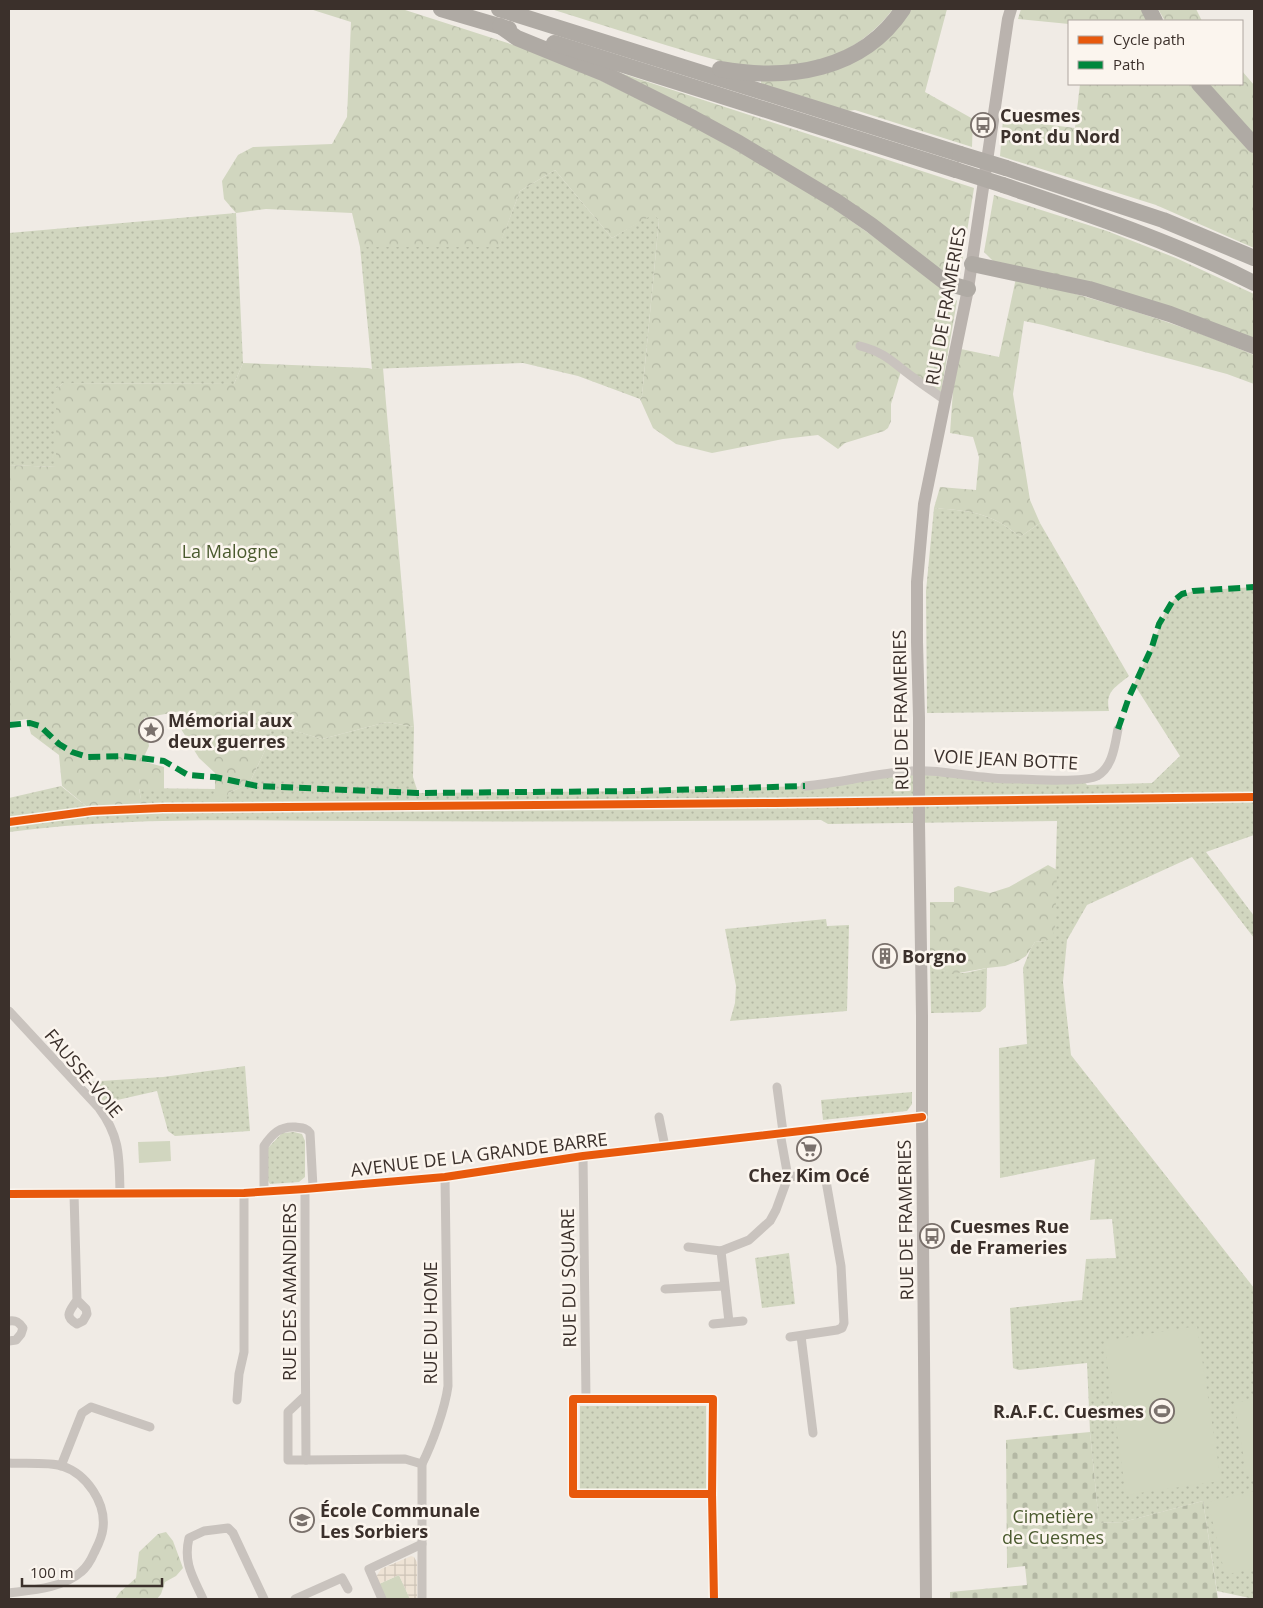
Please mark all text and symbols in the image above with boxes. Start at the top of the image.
legend [1068,20,1243,85]
text: Cycle path [1113,29,1185,49]
text: Path [1113,54,1145,74]
place label: Cuesmes Pont du Nord [1000,103,1120,148]
bus stop icon: Cuesmes Pont du Nord [970,112,996,138]
street label: RUE DE FRAMERIES [919,225,971,387]
park label: La Malogne [182,539,278,563]
street label: RUE DE FRAMERIES [887,629,913,791]
place label: Mémorial aux deux guerres [168,708,293,753]
place icon: Mémorial aux deux guerres [138,717,164,743]
street label: VOIE JEAN BOTTE [933,743,1079,775]
building icon: Borgno [872,943,898,969]
place label: Borgno [902,944,967,968]
street label: FAUSSE-VOIE [40,1024,128,1122]
street label: AVENUE DE LA GRANDE BARRE [349,1126,609,1182]
supermarket icon: Chez Kim Océ [796,1136,822,1162]
street label: RUE DE FRAMERIES [892,1139,918,1301]
place label: Chez Kim Océ [748,1163,870,1187]
street label: RUE DES AMANDIERS [277,1203,301,1381]
street label: RUE DU SQUARE [555,1208,581,1348]
place label: Cuesmes Rue de Frameries [950,1214,1069,1259]
bus stop icon: Cuesmes Rue de Frameries [919,1223,945,1249]
street label: RUE DU HOME [418,1261,442,1385]
sports icon: R.A.F.C. Cuesmes [1149,1398,1175,1424]
place label: R.A.F.C. Cuesmes [993,1399,1144,1423]
place label: École Communale Les Sorbiers [320,1498,480,1543]
park label: Cimetière de Cuesmes [1002,1504,1104,1549]
school or university icon: École Communale Les Sorbiers [289,1507,315,1533]
scale bar [22,1556,162,1588]
text: 100 m [30,1562,74,1582]

